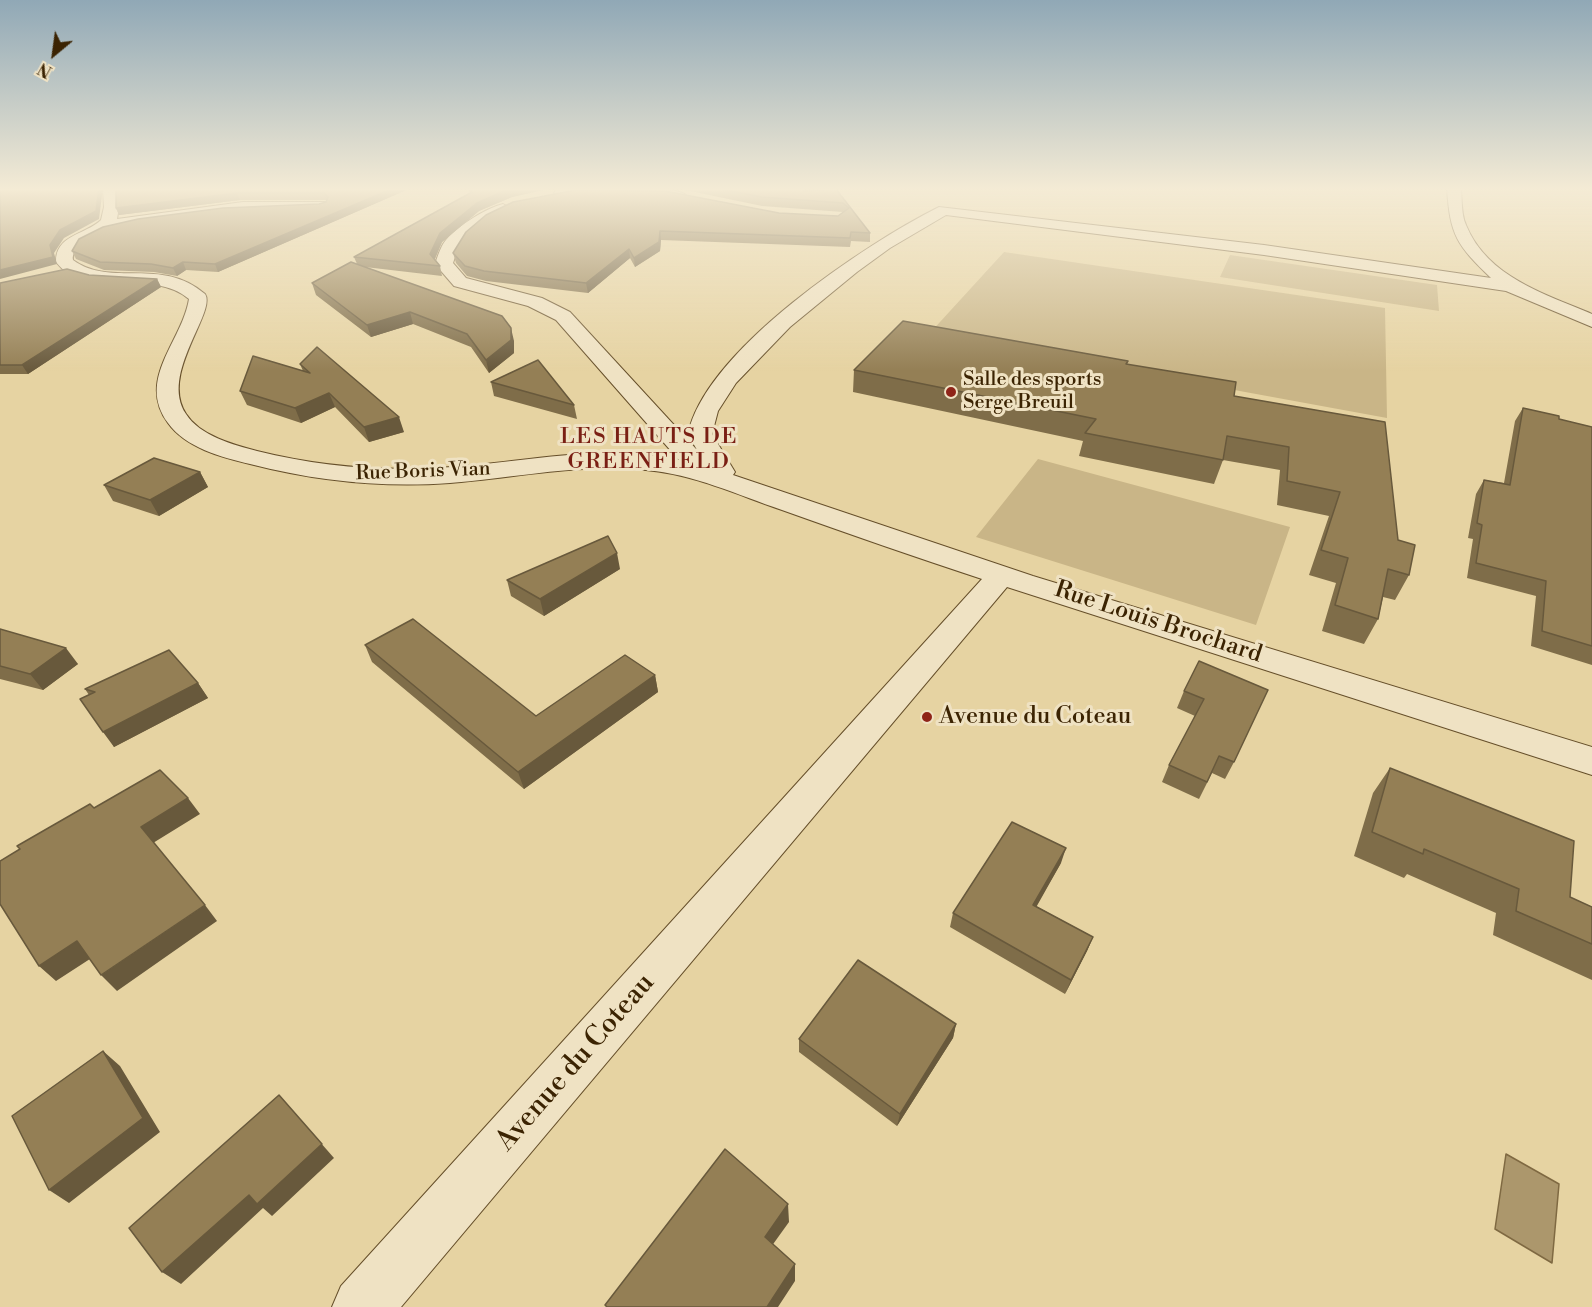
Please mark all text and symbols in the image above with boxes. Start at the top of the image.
north arrow [24,24,84,84]
text: N [35,58,56,82]
place label: Salle des sports Serge Breuil [963,368,1102,415]
marker: Salle des sports Serge Breuil [944,385,958,399]
district label: LES HAUTS DE GREENFIELD [560,425,738,476]
street label: Rue Boris Vian [355,458,491,486]
street label: Rue Louis Brochard [1051,576,1265,670]
place label: Avenue du Coteau [939,703,1131,731]
marker: Avenue du Coteau [920,710,934,724]
street label: Avenue du Coteau [490,967,662,1159]

